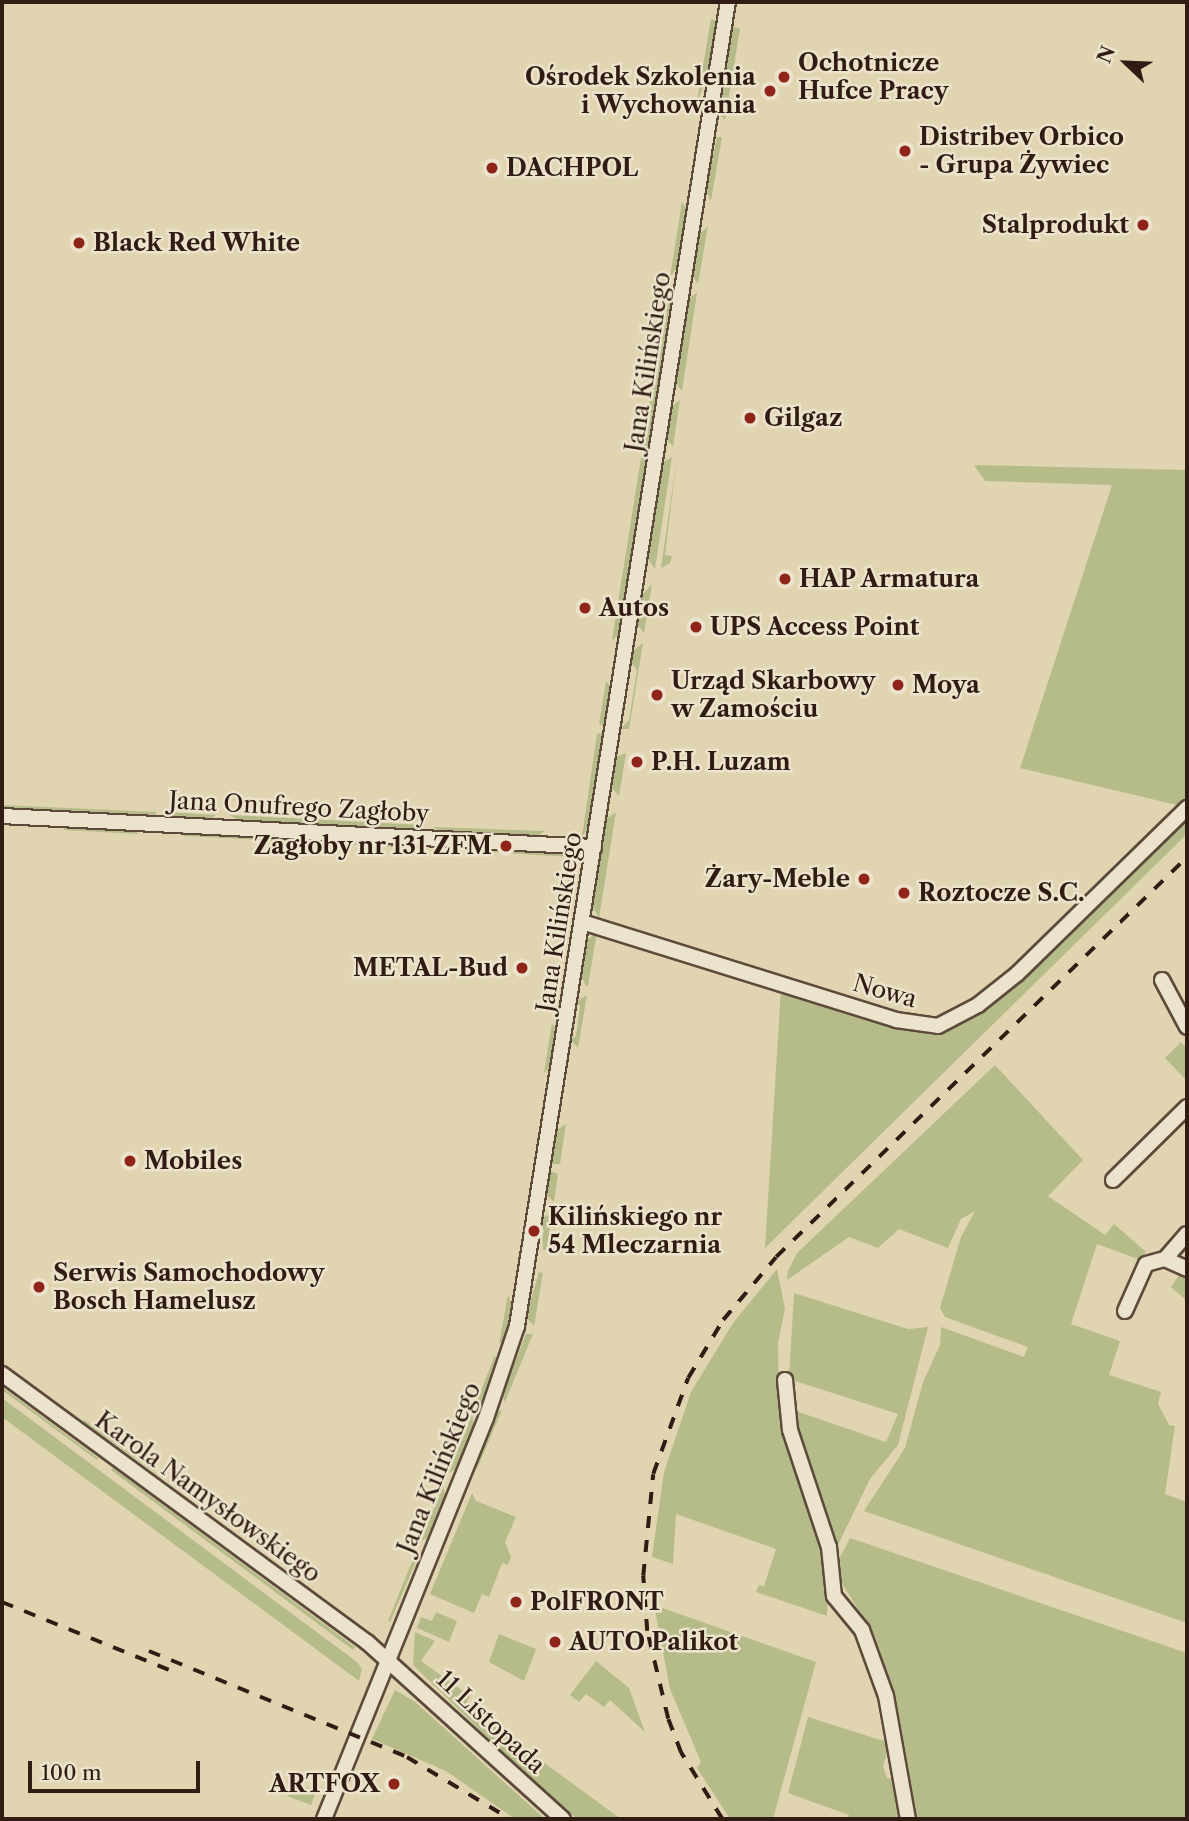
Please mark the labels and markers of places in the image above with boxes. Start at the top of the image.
place label: Ochotnicze Hufce Pracy [798,49,948,105]
place label: Ośrodek Szkolenia i Wychowania [524,63,756,119]
marker: Ochotnicze Hufce Pracy [776,69,792,85]
marker: Ośrodek Szkolenia i Wychowania [762,83,778,99]
place label: Distribev Orbico - Grupa Żywiec [919,123,1125,179]
marker: Distribev Orbico - Grupa Żywiec [897,143,913,159]
place label: DACHPOL [506,154,638,182]
marker: DACHPOL [484,160,500,176]
place label: Stalprodukt [982,211,1129,239]
marker: Stalprodukt [1135,217,1151,233]
place label: Black Red White [93,229,301,257]
marker: Black Red White [71,235,87,251]
place label: Gilgaz [764,404,843,432]
marker: Gilgaz [742,410,758,426]
place label: HAP Armatura [799,565,981,593]
marker: HAP Armatura [777,571,793,587]
place label: Autos [599,594,669,622]
marker: Autos [577,600,593,616]
place label: UPS Access Point [710,613,920,641]
marker: UPS Access Point [688,619,704,635]
place label: Urząd Skarbowy w Zamościu [671,667,876,723]
place label: Moya [912,671,980,699]
marker: Moya [890,677,906,693]
marker: Urząd Skarbowy w Zamościu [649,687,665,703]
place label: P.H. Luzam [651,748,791,776]
marker: P.H. Luzam [629,754,645,770]
place label: Zagłoby nr 131 ZFM [253,832,492,860]
marker: Zagłoby nr 131 ZFM [498,838,514,854]
place label: Żary-Meble [705,865,850,893]
marker: Żary-Meble [856,871,872,887]
place label: Roztocze S.C. [918,879,1085,907]
marker: Roztocze S.C. [896,885,912,901]
place label: METAL-Bud [353,954,508,982]
marker: METAL-Bud [514,960,530,976]
place label: Mobiles [144,1147,242,1175]
marker: Mobiles [122,1153,138,1169]
place label: Kilińskiego nr 54 Mleczarnia [548,1203,722,1259]
marker: Kilińskiego nr 54 Mleczarnia [526,1223,542,1239]
place label: Serwis Samochodowy Bosch Hamelusz [53,1259,324,1315]
marker: Serwis Samochodowy Bosch Hamelusz [31,1279,47,1295]
place label: PolFRONT [530,1588,664,1616]
marker: PolFRONT [508,1594,524,1610]
place label: AUTO Palikot [569,1628,738,1656]
marker: AUTO Palikot [547,1634,563,1650]
place label: ARTFOX [269,1770,380,1798]
marker: ARTFOX [386,1776,402,1792]

